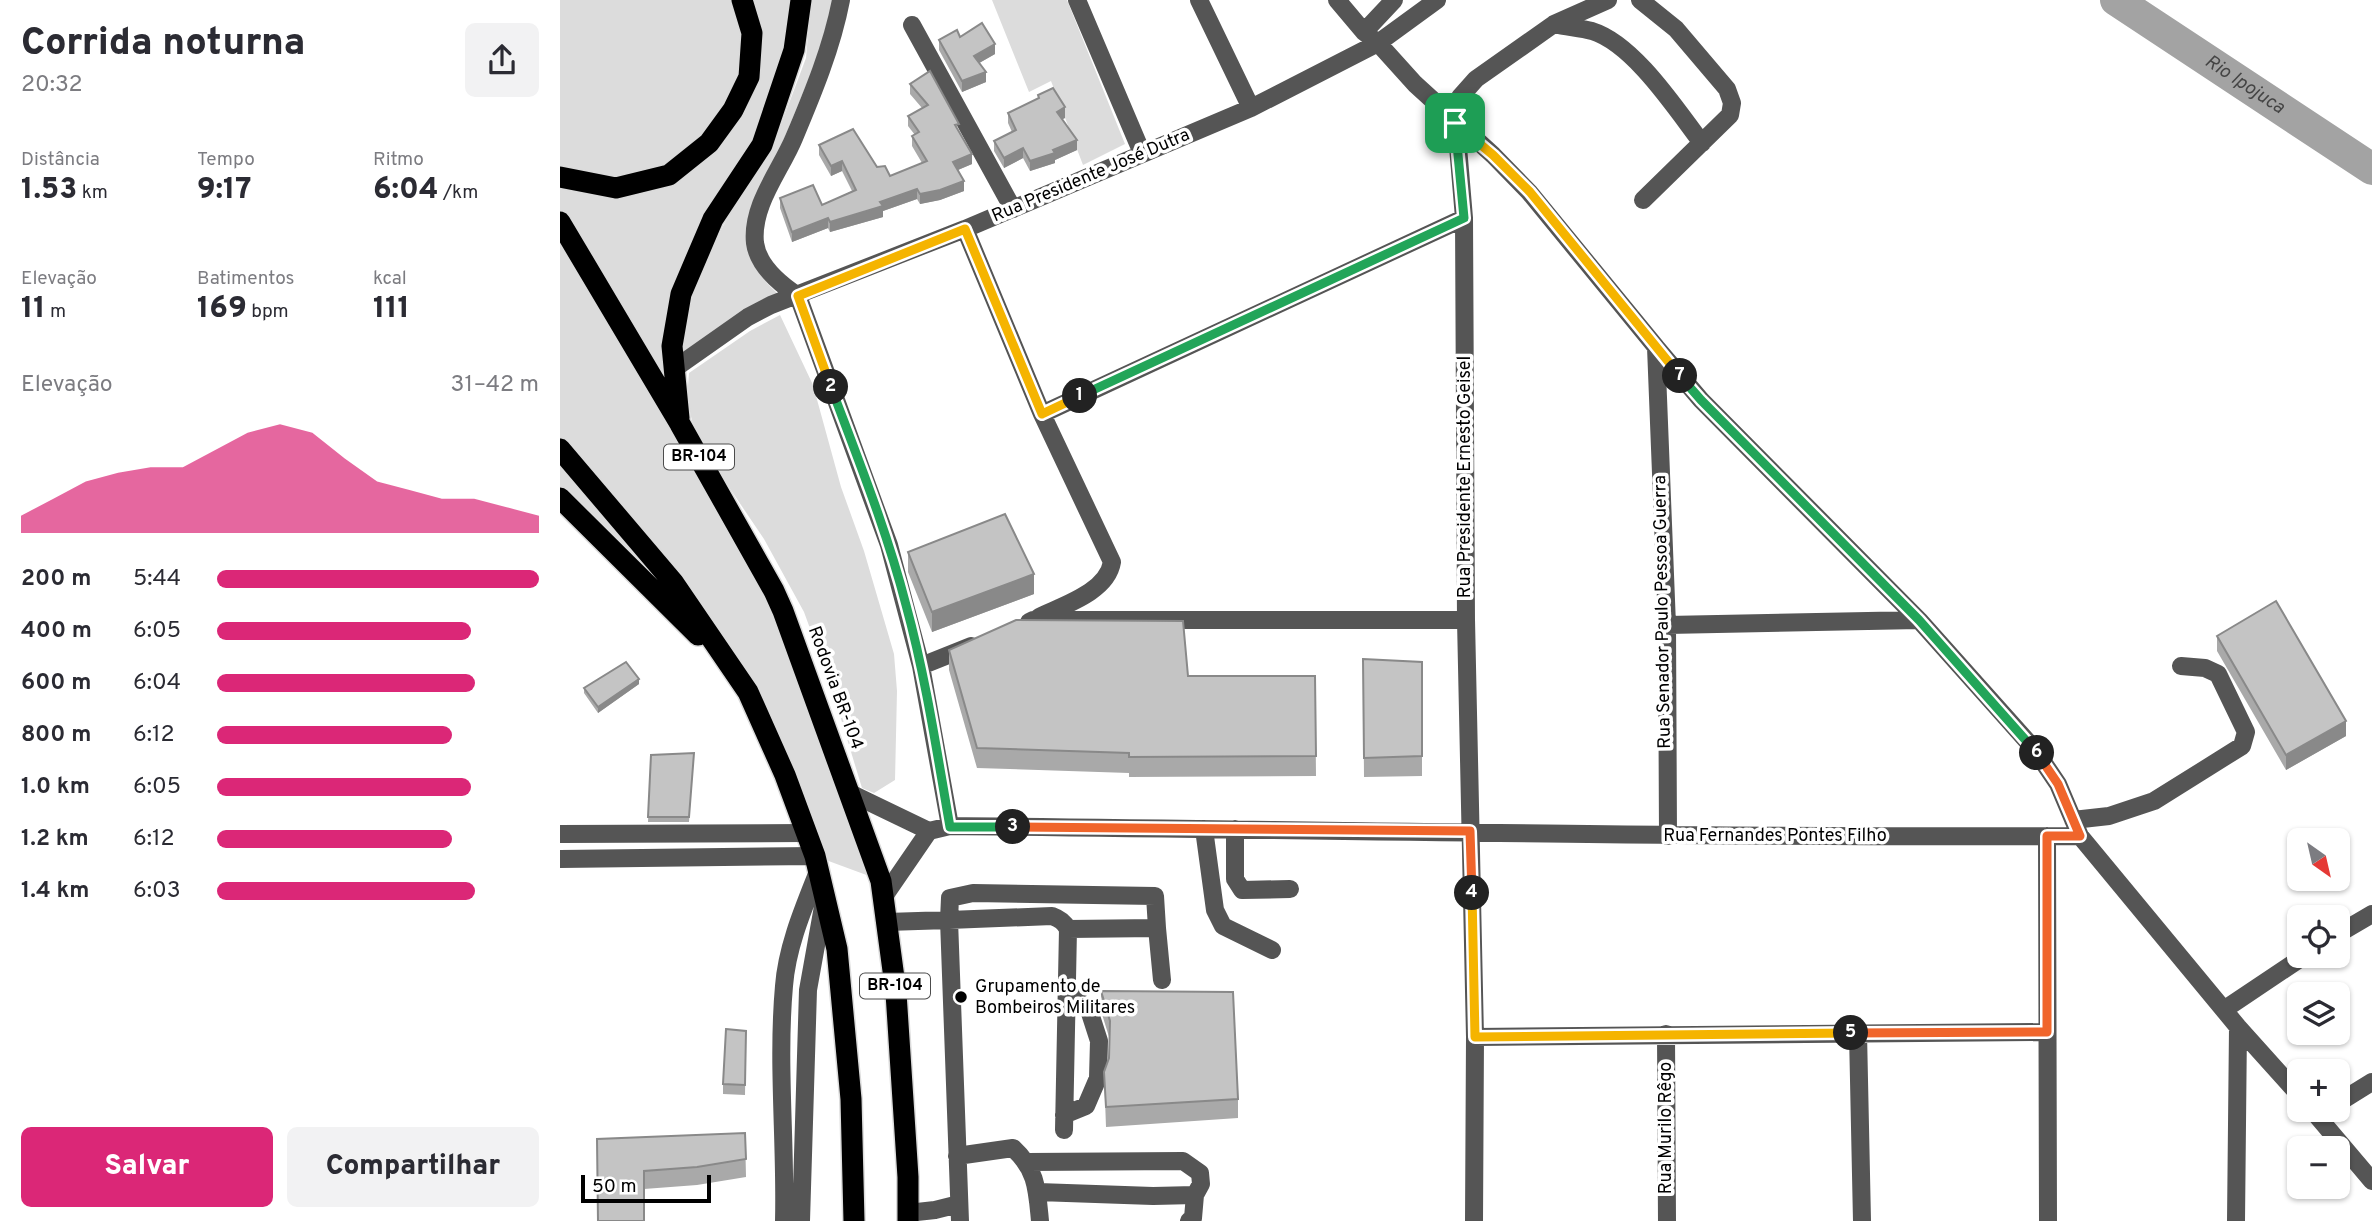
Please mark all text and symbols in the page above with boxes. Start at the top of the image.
text: Corrida noturna [21,20,305,69]
button: share [465,23,539,97]
water label: Rio Ipojuca [2200,50,2289,120]
text: 20:32 [21,71,82,100]
pin [1425,93,1485,153]
icon: arrive [1436,104,1474,142]
street label: Rua Presidente José Dutra [989,124,1193,228]
text: Distância [21,148,100,172]
text: Tempo [197,148,255,172]
text: Ritmo [373,148,424,172]
text: 1.53 [21,172,77,209]
text: 9:17 [197,172,252,209]
text: 6:04 [373,172,438,209]
text: km [77,181,108,205]
text: /km [438,181,478,205]
text: Elevação [21,267,97,291]
text: Batimentos [197,267,295,291]
text: kcal [373,267,407,291]
text: 11 [21,291,46,328]
text: 169 [197,291,247,328]
text: 111 [373,291,410,328]
text: m [46,300,66,324]
text: bpm [247,300,289,324]
street label: Rua Presidente Ernesto Geisel [1454,356,1477,598]
pin: 7 [1662,358,1698,394]
text: 7 [1674,363,1685,387]
pin: 2 [814,370,848,404]
text: Elevação [21,371,113,400]
text: 31–42 m [451,371,539,400]
text: 2 [825,374,836,398]
pin: 1 [1063,378,1098,414]
text: 1 [1076,383,1083,407]
road number: BR-104 [664,445,734,470]
street label: Rua Senador Paulo Pessoa Guerra [1649,475,1677,749]
text: 200 m [21,565,91,594]
text: 5:44 [133,565,181,594]
text: 400 m [21,617,92,646]
text: 6:05 [133,617,181,646]
street label: Rodovia BR-104 [802,623,868,753]
text: 600 m [21,669,91,698]
text: 6:04 [133,669,181,698]
text: 800 m [21,721,91,750]
text: 6:12 [133,721,175,750]
pin: 6 [2020,736,2054,770]
text: 6 [2031,740,2042,764]
text: 1.0 km [21,773,90,802]
text: 6:05 [133,773,181,802]
pin: 3 [995,810,1030,844]
text: 3 [1007,814,1018,838]
text: 1.2 km [21,825,89,854]
text: 6:12 [133,825,175,854]
street label: Rua Fernandes Pontes Filho [1663,825,1887,848]
north arrow [2287,828,2350,891]
map controls [2287,828,2350,1199]
pin: 4 [1454,876,1490,910]
text: 1.4 km [21,877,89,906]
text: 6:03 [133,877,181,906]
text: 4 [1465,880,1478,904]
button: locate [2287,905,2350,968]
road number: BR-104 [860,974,930,998]
place label: Grupamento de Bombeiros Militares [975,976,1135,1020]
button: layers [2287,982,2350,1045]
marker: Grupamento de Bombeiros Militares [953,989,969,1005]
pin: 5 [1834,1016,1868,1050]
text: 5 [1845,1020,1856,1044]
button: + [2287,1059,2350,1122]
street label: Rua Murilo Rêgo [1655,1062,1678,1194]
button: Salvar [21,1127,273,1207]
button: Compartilhar [287,1127,539,1207]
button: − [2287,1136,2350,1199]
scale bar [581,1172,710,1204]
text: 50 m [592,1175,637,1199]

